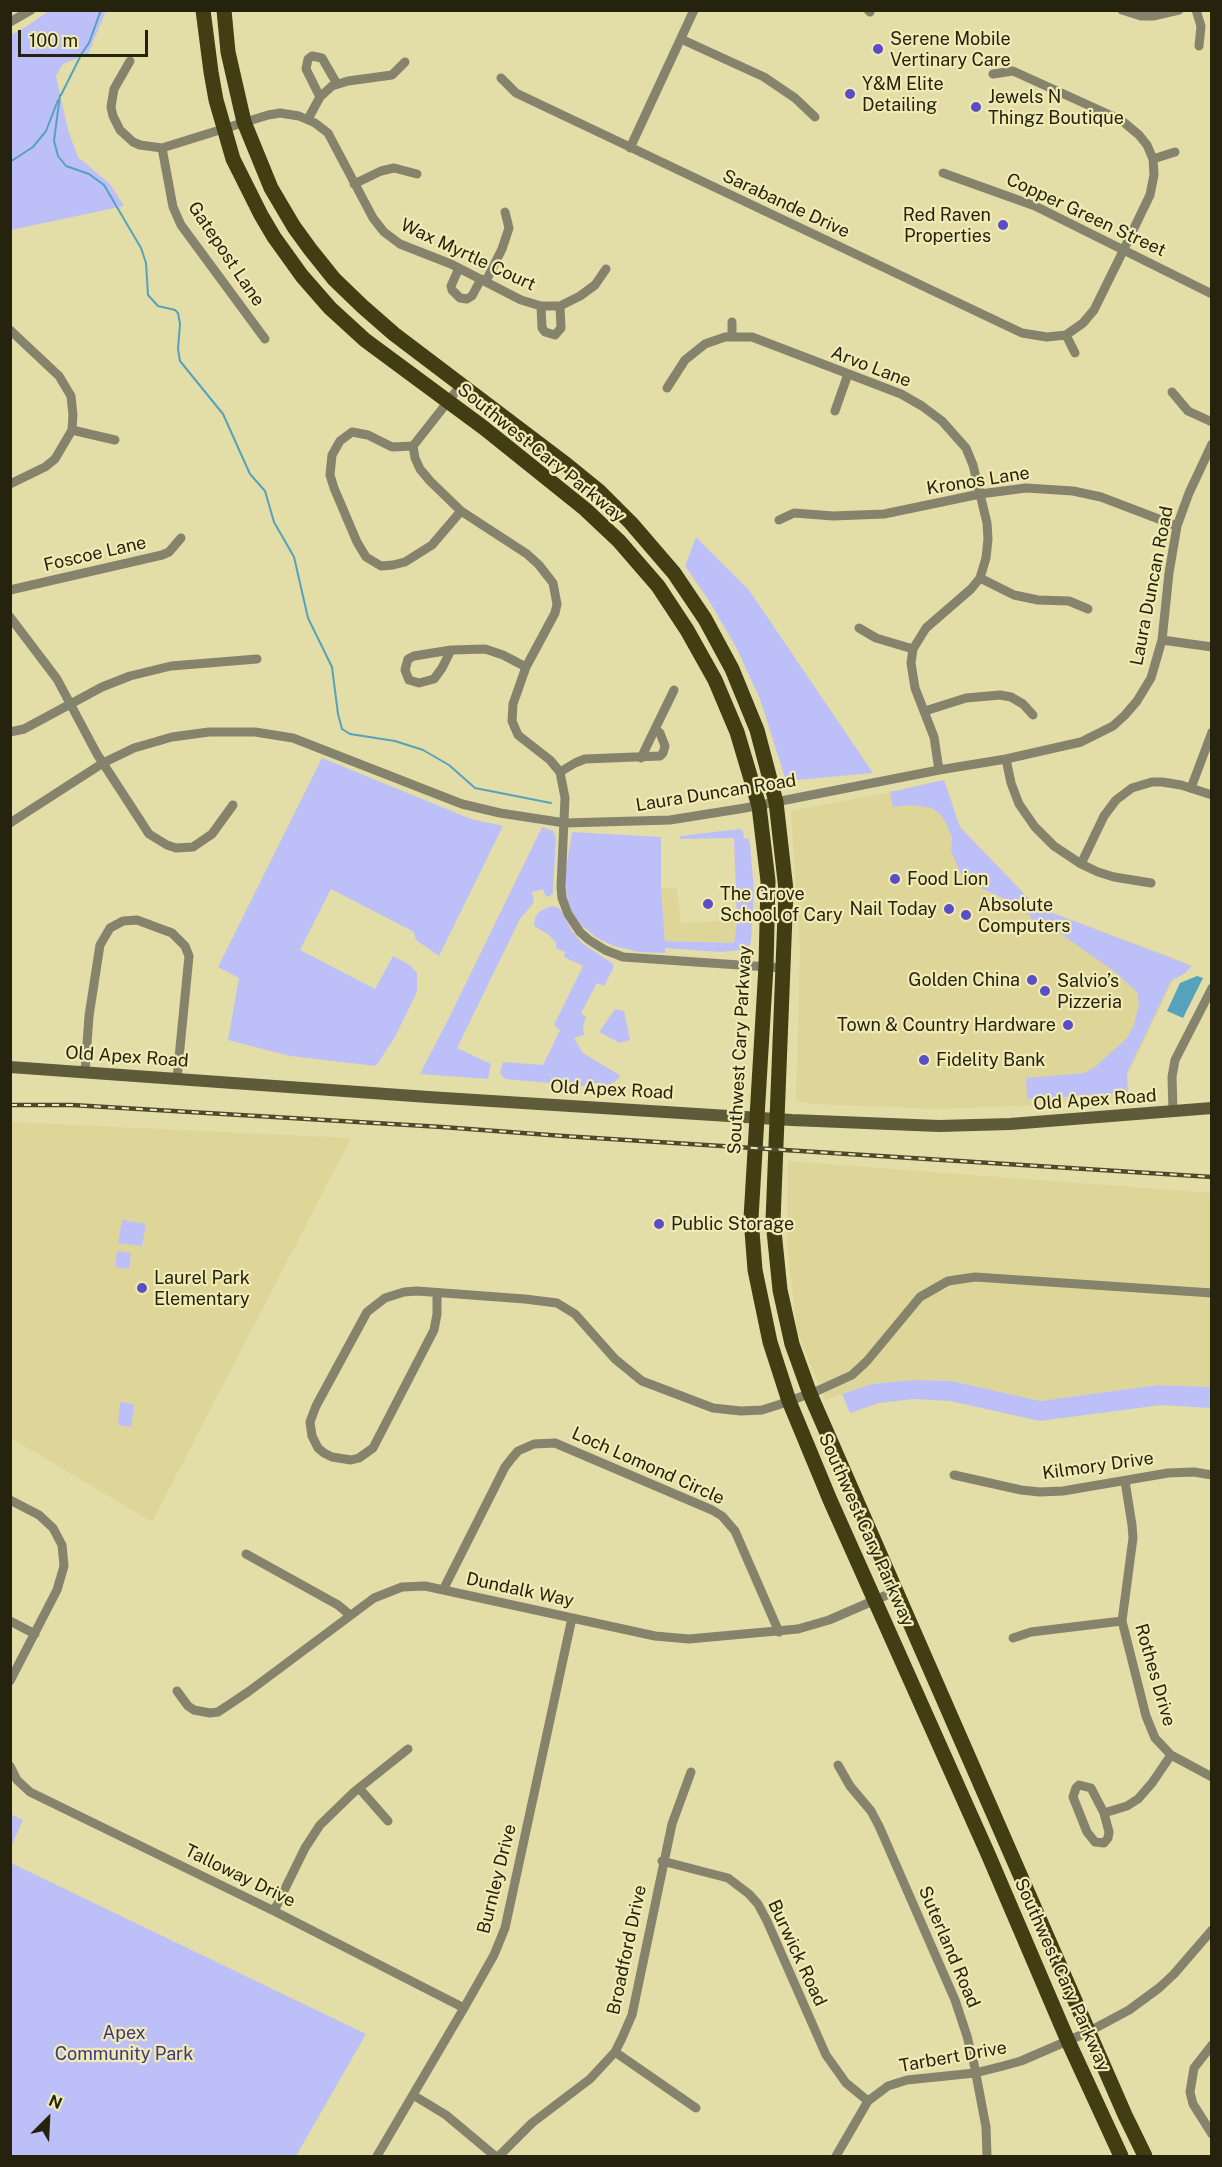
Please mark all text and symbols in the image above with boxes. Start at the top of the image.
scale bar [21,18,152,56]
place label: Serene Mobile Vertinary Care [890,28,1011,70]
text: 100 m [29,30,78,51]
marker: Serene Mobile Vertinary Care [871,42,885,56]
place label: Y&M Elite Detailing [862,73,944,116]
place label: Jewels N Thingz Boutique [988,86,1124,128]
marker: Y&M Elite Detailing [843,87,857,101]
marker: Jewels N Thingz Boutique [969,100,983,114]
street label: Sarabande Drive [719,165,853,243]
street label: Copper Green Street [1003,169,1169,261]
street label: Gatepost Lane [183,198,269,310]
place label: Red Raven Properties [903,204,991,246]
street label: Wax Myrtle Court [397,214,539,296]
marker: Red Raven Properties [996,218,1010,232]
street label: Arvo Lane [828,342,914,392]
street label: Southwest Cary Parkway [453,379,629,527]
street label: Kronos Lane [925,462,1031,500]
street label: Laura Duncan Road [1126,504,1178,668]
street label: Foscoe Lane [42,532,148,576]
street label: Laura Duncan Road [634,770,798,816]
place label: Food Lion [907,868,988,890]
marker: Food Lion [888,872,902,886]
place label: The Grove School of Cary [720,883,843,926]
place label: Absolute Computers [978,894,1070,936]
marker: The Grove School of Cary [701,897,715,911]
place label: Nail Today [849,898,937,920]
marker: Nail Today [942,902,956,916]
marker: Absolute Computers [959,908,973,922]
street label: Southwest Cary Parkway [724,945,756,1155]
place label: Golden China [908,969,1020,991]
place label: Salvio’s Pizzeria [1057,970,1122,1012]
marker: Golden China [1025,973,1039,987]
marker: Salvio’s Pizzeria [1038,984,1052,998]
place label: Town & Country Hardware [837,1014,1056,1036]
marker: Town & Country Hardware [1061,1018,1075,1032]
street label: Old Apex Road [65,1042,189,1072]
place label: Fidelity Bank [936,1049,1045,1071]
marker: Fidelity Bank [917,1053,931,1067]
street label: Old Apex Road [550,1076,674,1104]
street label: Old Apex Road [1033,1085,1157,1115]
place label: Public Storage [671,1213,794,1235]
marker: Public Storage [652,1217,666,1231]
place label: Laurel Park Elementary [154,1267,250,1310]
marker: Laurel Park Elementary [135,1281,149,1295]
street label: Loch Lomond Circle [568,1423,728,1509]
street label: Southwest Cary Parkway [814,1430,918,1630]
street label: Kilmory Drive [1041,1447,1155,1485]
street label: Dundalk Way [464,1568,576,1612]
street label: Rothes Drive [1130,1621,1180,1729]
street label: Burnley Drive [473,1822,521,1936]
street label: Talloway Drive [181,1840,299,1912]
street label: Southwest Cary Parkway [1010,1875,1114,2075]
street label: Broadford Drive [603,1883,651,2017]
street label: Suterland Road [914,1883,984,2011]
street label: Burwick Road [763,1896,831,2010]
park label: Apex Community Park [55,2022,193,2064]
street label: Tarbert Drive [898,2037,1008,2077]
north arrow [18,2089,78,2149]
text: N [46,2091,65,2113]

